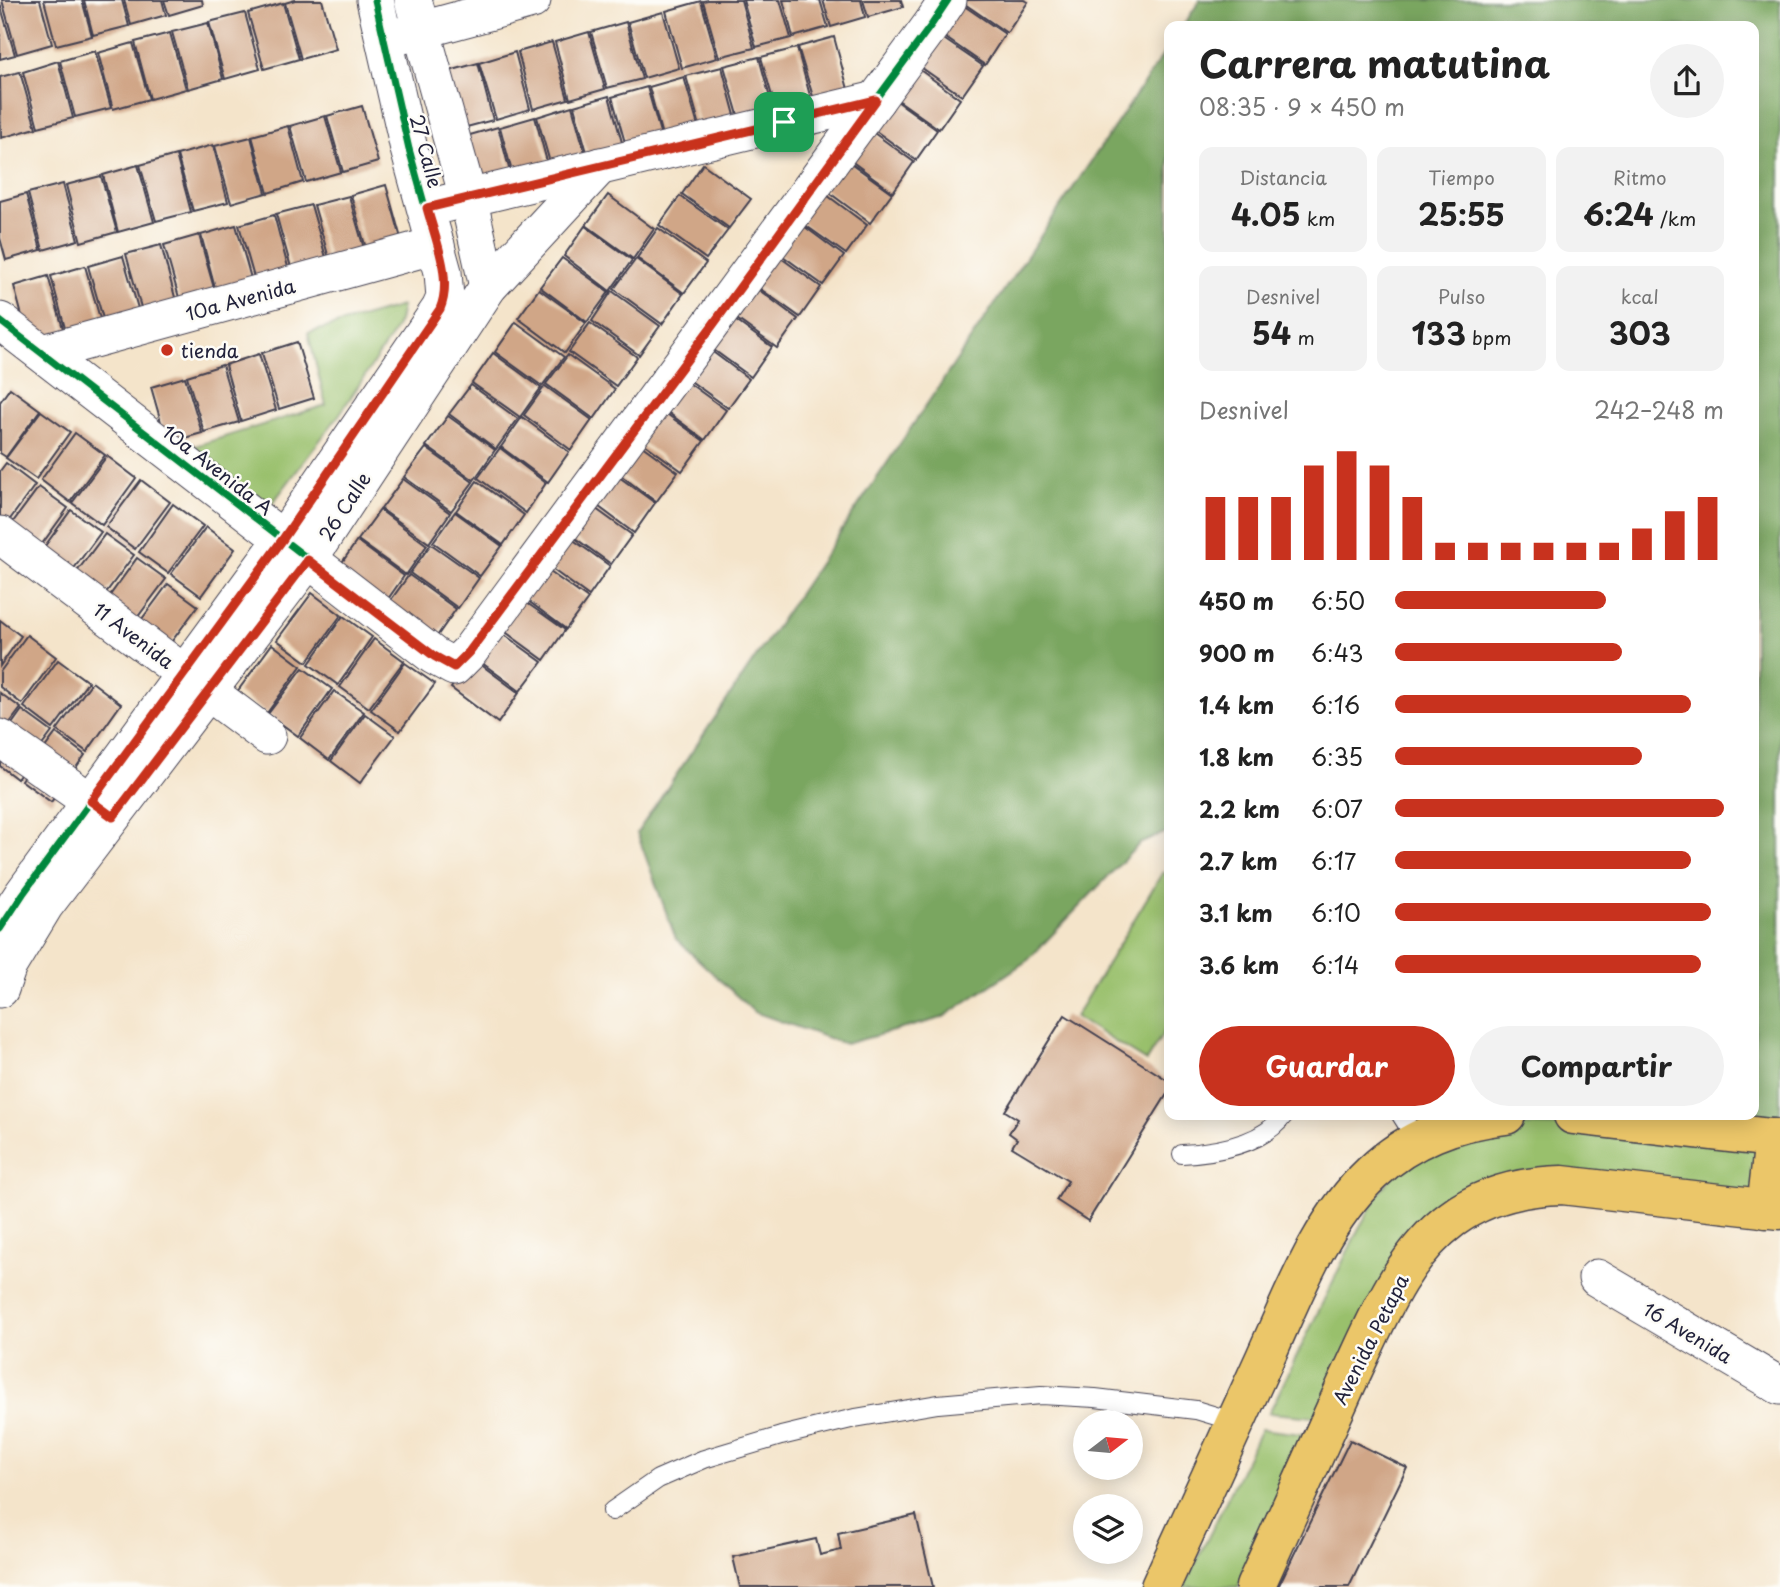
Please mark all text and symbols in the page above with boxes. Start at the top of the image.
text: Carrera matutina [1199,34,1550,91]
button: share [1650,44,1724,118]
text: 08:35 · 9 × 450 m [1199,89,1405,124]
pin [754,92,814,152]
icon: arrive [765,103,803,141]
street label: 27 Calle [404,111,450,191]
text: Distancia [1239,163,1327,191]
text: Tiempo [1428,163,1495,191]
text: Ritmo [1613,163,1667,191]
text: 4.05 [1231,191,1301,236]
text: 25:55 [1418,191,1505,236]
text: 6:24 [1583,191,1654,236]
text: km [1301,204,1335,232]
text: /km [1654,204,1696,232]
street label: 10a Avenida [182,271,298,327]
text: Desnivel [1246,282,1320,310]
text: Pulso [1438,282,1485,310]
text: kcal [1621,282,1659,310]
text: 54 [1252,310,1291,355]
text: 133 [1412,310,1466,355]
text: 303 [1609,310,1671,355]
text: m [1291,323,1315,351]
text: bpm [1466,323,1511,351]
place label: tienda [181,336,239,364]
marker: tienda [159,342,175,358]
text: Desnivel [1199,392,1289,427]
text: 242–248 m [1594,392,1724,427]
street label: 10a Avenida A [157,417,279,521]
street label: 26 Calle [311,466,377,546]
text: 450 m [1199,583,1274,618]
text: 6:50 [1311,583,1365,618]
street label: 11 Avenida [88,595,180,675]
text: 900 m [1199,635,1275,670]
text: 6:43 [1311,635,1364,670]
text: 1.4 km [1199,687,1274,722]
text: 6:16 [1311,687,1360,722]
text: 1.8 km [1199,739,1274,774]
text: 6:35 [1311,739,1363,774]
text: 2.2 km [1199,791,1280,826]
text: 6:07 [1311,791,1363,826]
text: 2.7 km [1199,843,1278,878]
text: 6:17 [1311,843,1356,878]
text: 3.1 km [1199,895,1273,930]
text: 6:10 [1311,895,1361,930]
text: 3.6 km [1199,947,1279,982]
text: 6:14 [1311,947,1359,982]
button: Guardar [1199,1026,1455,1106]
button: Compartir [1469,1026,1724,1106]
street label: Avenida Petapa [1325,1268,1415,1409]
street label: 16 Avenida [1638,1294,1738,1370]
north arrow [1073,1410,1143,1480]
map controls [1073,1410,1143,1564]
button: layers [1073,1494,1143,1564]

